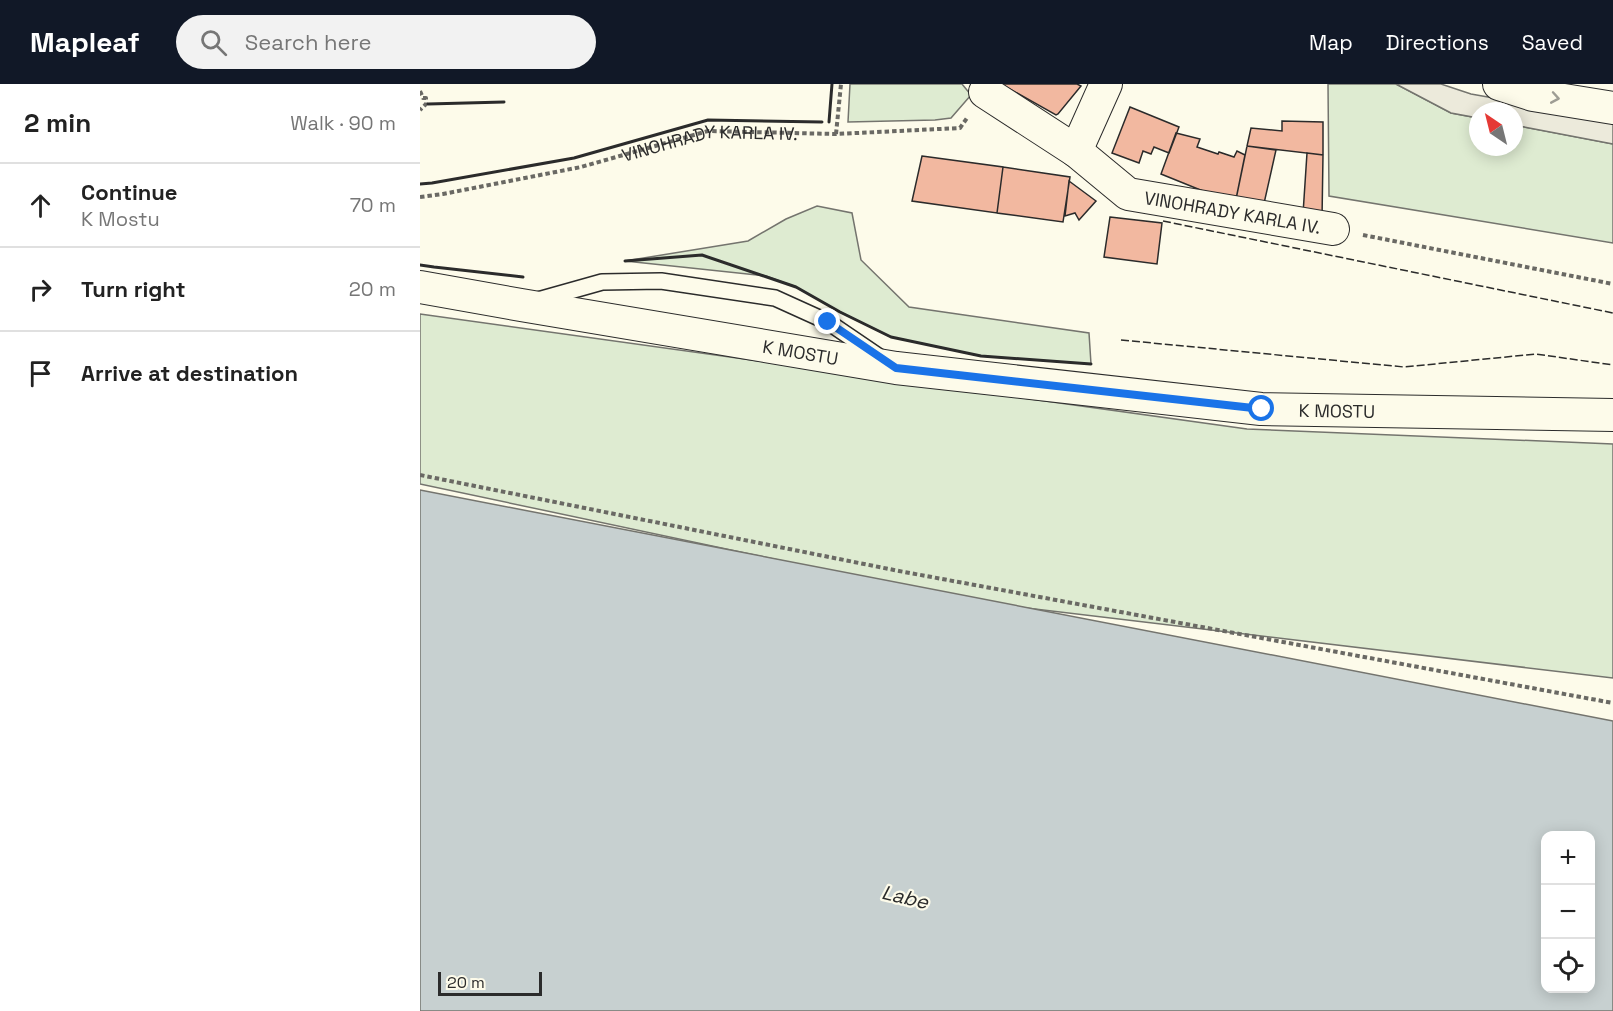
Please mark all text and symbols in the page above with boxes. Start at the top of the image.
search box [176,15,596,69]
text: Mapleaf [30,24,140,60]
icon: search [197,26,230,59]
text: Search here [245,28,372,56]
text: Map [1309,29,1353,56]
text: Directions [1386,29,1489,56]
text: Saved [1522,29,1583,56]
one-way arrow [1551,92,1560,104]
north arrow [1469,102,1523,156]
text: 2 min [24,106,91,140]
text: Walk · 90 m [290,110,396,136]
street label: VINOHRADY KARLA IV. [619,119,798,166]
text: Continue [81,178,177,206]
street label: VINOHRADY KARLA IV. [1142,185,1323,238]
icon: ahead [24,189,57,222]
text: 70 m [350,192,396,218]
text: K Mostu [81,206,160,232]
icon: right [24,273,57,306]
text: Turn right [81,275,186,303]
text: 20 m [349,276,396,302]
route end [814,308,840,334]
street label: K MOSTU [761,334,840,370]
icon: arrive [24,357,57,390]
text: Arrive at destination [81,359,298,387]
route start [1248,395,1274,421]
street label: K MOSTU [1298,398,1375,422]
map controls [1541,831,1595,993]
button: + [1541,831,1595,885]
water label: Labe [879,879,932,915]
button: − [1541,885,1595,939]
button: locate [1541,939,1595,993]
scale bar [438,969,542,996]
text: 20 m [447,972,485,993]

